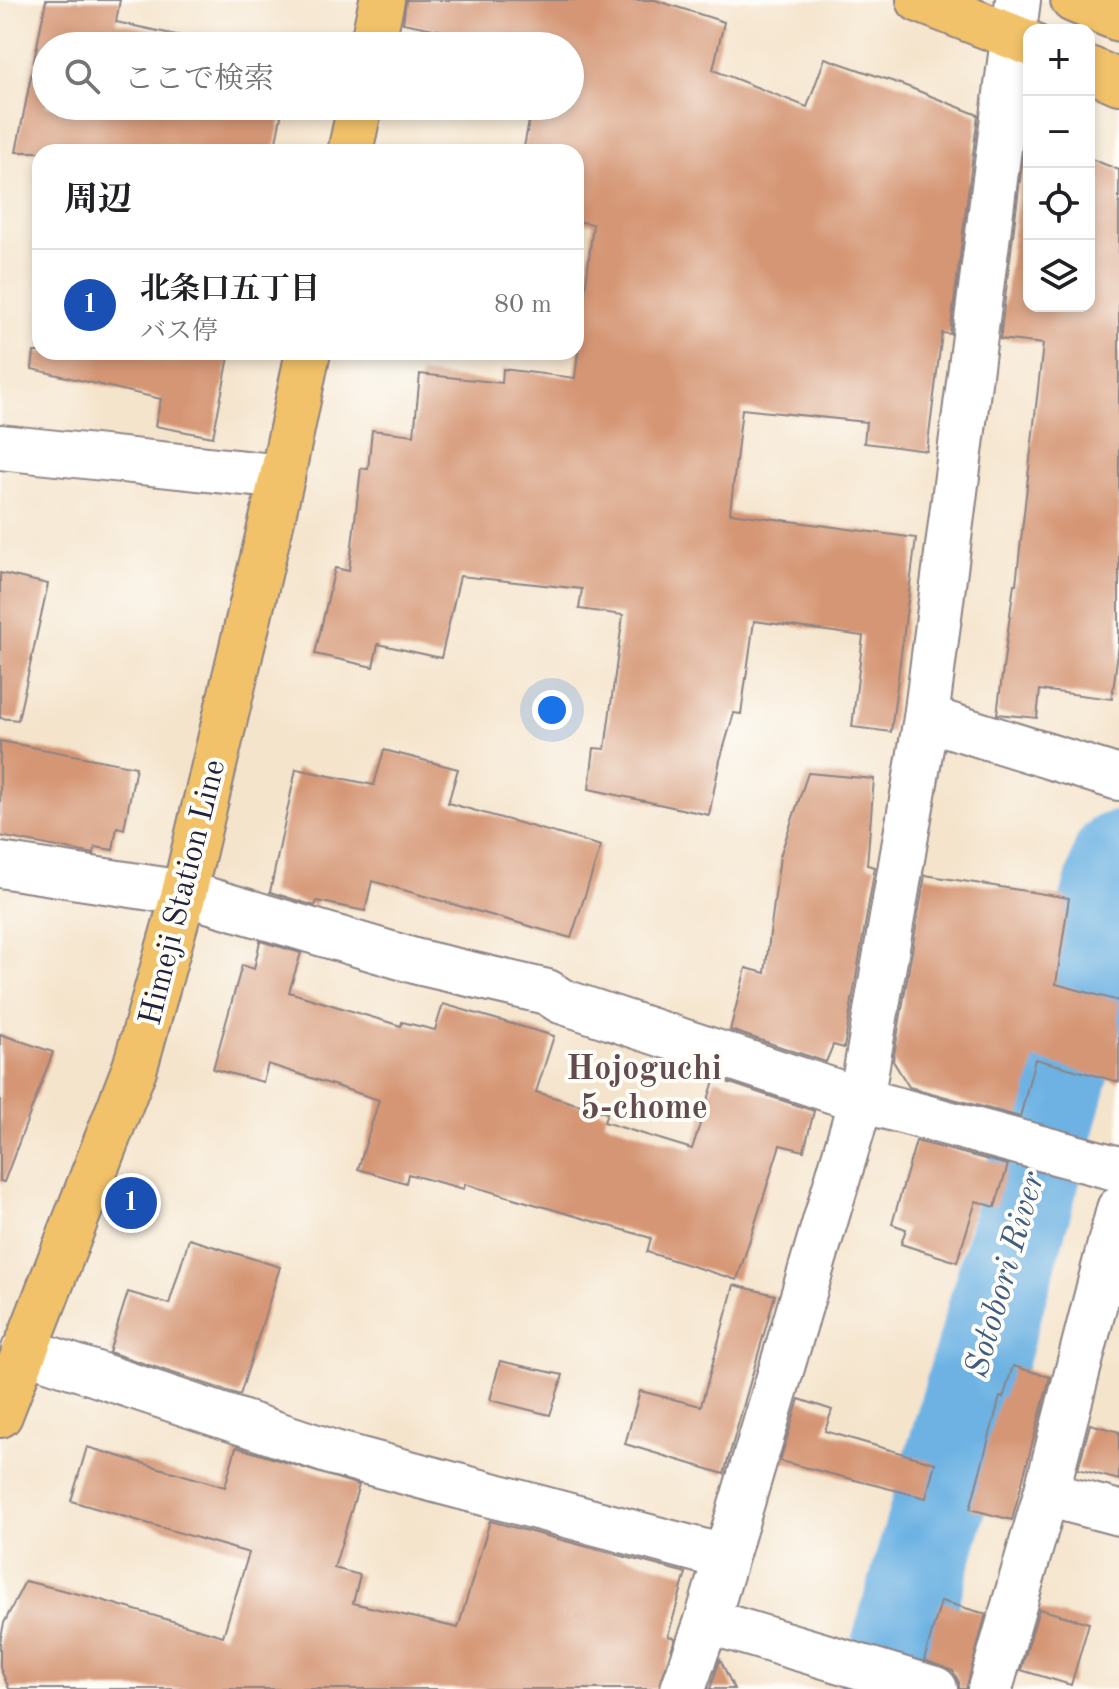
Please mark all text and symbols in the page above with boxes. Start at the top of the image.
map controls [1023,24,1095,312]
button: + [1023,24,1095,96]
search box [32,32,584,120]
icon: search [60,54,104,98]
text: ここで検索 [124,65,274,95]
button: − [1023,96,1095,168]
button: locate [1023,168,1095,240]
text: 周辺 [64,184,132,218]
button: layers [1023,240,1095,312]
text: 北条口五丁目 [140,275,320,305]
text: 1 [82,292,98,318]
text: 80 m [494,292,552,318]
text: バス停 [140,319,218,345]
your location [532,690,572,730]
street label: Himeji Station Line [135,757,232,1029]
district label: Hojoguchi 5-chome [566,1053,722,1126]
water label: Sotobori River [960,1167,1052,1381]
pin: 1 [105,1173,157,1233]

